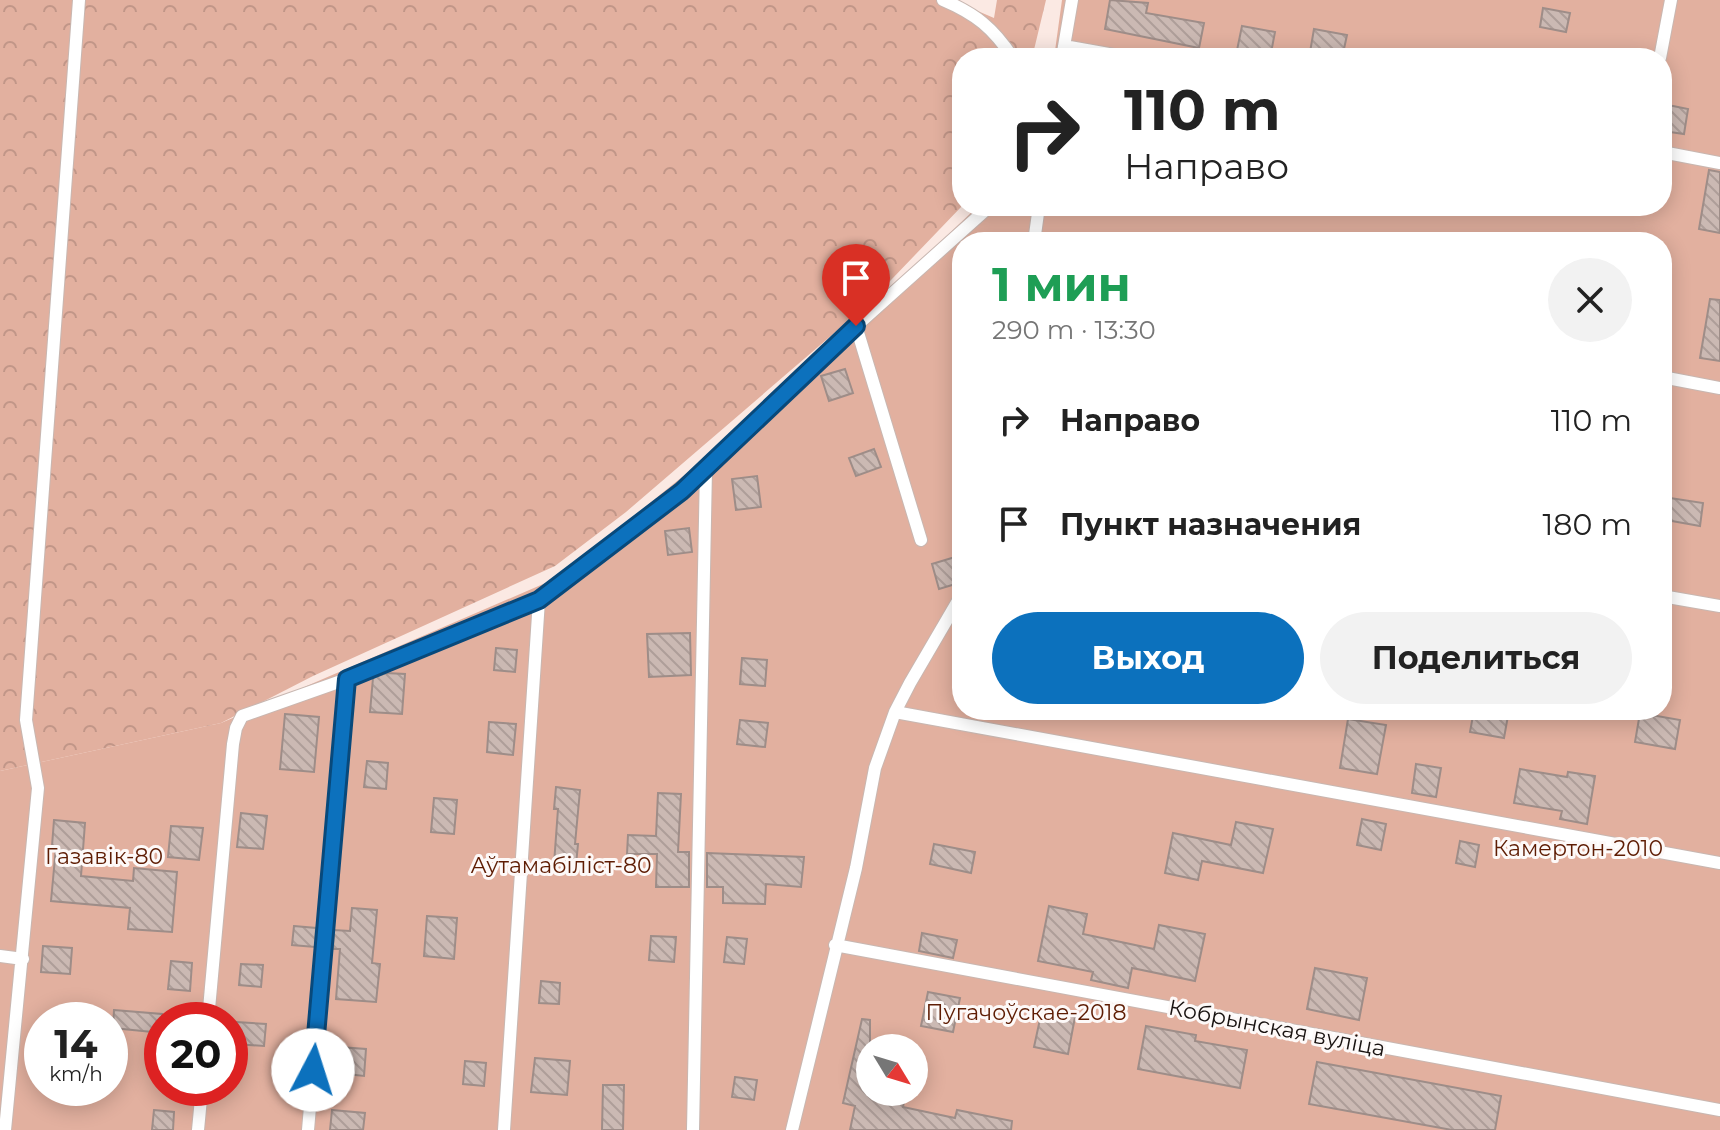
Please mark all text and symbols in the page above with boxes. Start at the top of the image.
text: 110 m [1124,76,1281,144]
icon: right [992,80,1096,184]
text: Направо [1124,144,1289,188]
pin [822,244,890,326]
text: 1 мин [992,255,1131,313]
icon: arrive [834,256,878,300]
button: close [1548,258,1632,342]
text: 290 m · 13:30 [992,314,1156,346]
icon: right [992,398,1036,442]
text: Направо [1060,402,1200,439]
text: 110 m [1551,402,1632,439]
icon: arrive [992,502,1036,546]
text: Пункт назначения [1060,506,1361,543]
text: 180 m [1542,506,1632,543]
button: Выход [992,612,1304,704]
button: Поделиться [1320,612,1632,704]
park label: Камертон-2010 [1493,835,1663,862]
park label: Газавік-80 [45,843,163,870]
park label: Аўтамабіліст-80 [470,852,652,879]
street label: Кобрынская вуліца [1166,994,1388,1062]
park label: Пугачоўскае-2018 [925,999,1127,1026]
speed limit sign: 20 [144,1002,248,1106]
text: 14 [54,1019,98,1068]
position arrow [271,1028,355,1112]
north arrow [856,1034,928,1106]
map controls [856,1034,928,1106]
text: km/h [49,1062,103,1086]

